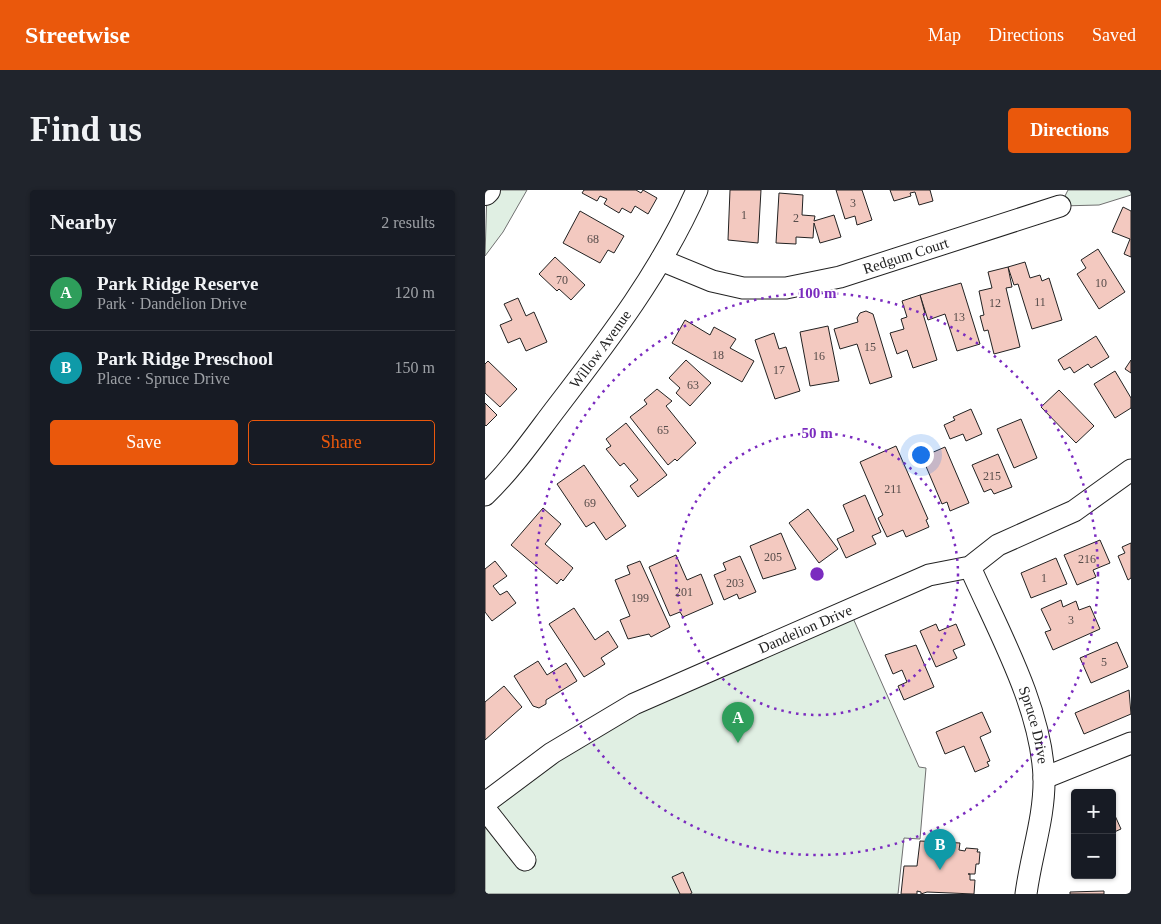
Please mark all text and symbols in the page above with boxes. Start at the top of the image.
text: Streetwise [25,22,130,48]
text: Map [928,25,961,45]
text: Directions [989,25,1064,45]
text: Saved [1092,25,1136,45]
button: Directions [1008,108,1131,153]
text: Find us [30,110,142,149]
house number: 3 [850,196,856,210]
house number: 1 [741,208,747,222]
text: Nearby [50,210,117,234]
house number: 2 [793,211,799,225]
text: 2 results [381,214,435,231]
house number: 68 [587,232,599,246]
street label: Redgum Court [861,234,951,277]
text: Park Ridge Reserve [97,273,258,294]
house number: 70 [556,273,568,287]
house number: 10 [1095,276,1107,290]
text: A [60,284,72,301]
text: 120 m [395,284,435,301]
text: 100 m [798,285,837,301]
text: Park · Dandelion Drive [97,295,247,312]
house number: 11 [1034,295,1046,309]
house number: 12 [989,296,1001,310]
street label: Willow Avenue [566,307,634,391]
house number: 13 [953,310,965,324]
house number: 15 [864,340,876,354]
text: Park Ridge Preschool [97,348,273,369]
house number: 18 [712,348,724,362]
house number: 16 [813,349,825,363]
text: B [61,359,71,376]
text: 150 m [395,359,435,376]
house number: 17 [773,363,785,377]
text: Place · Spruce Drive [97,370,230,387]
house number: 63 [687,378,699,392]
button: Save [50,420,238,465]
button: Share [248,420,435,465]
house number: 65 [657,423,669,437]
text: 50 m [801,425,833,441]
your location [908,442,934,468]
house number: 215 [983,469,1001,483]
house number: 211 [884,482,902,496]
house number: 69 [584,496,596,510]
house number: 205 [764,550,782,564]
house number: 216 [1078,552,1096,566]
centre of rings [808,565,826,583]
house number: 1 [1041,571,1047,585]
house number: 203 [726,576,744,590]
house number: 201 [675,585,693,599]
house number: 199 [631,591,649,605]
street label: Dandelion Drive [756,602,855,657]
house number: 3 [1068,613,1074,627]
house number: 5 [1101,655,1107,669]
street label: Spruce Drive [1016,684,1051,765]
pin: A [722,702,754,743]
map controls [1071,789,1116,879]
button: + [1071,789,1116,834]
pin: B [924,829,956,870]
button: − [1071,834,1116,879]

